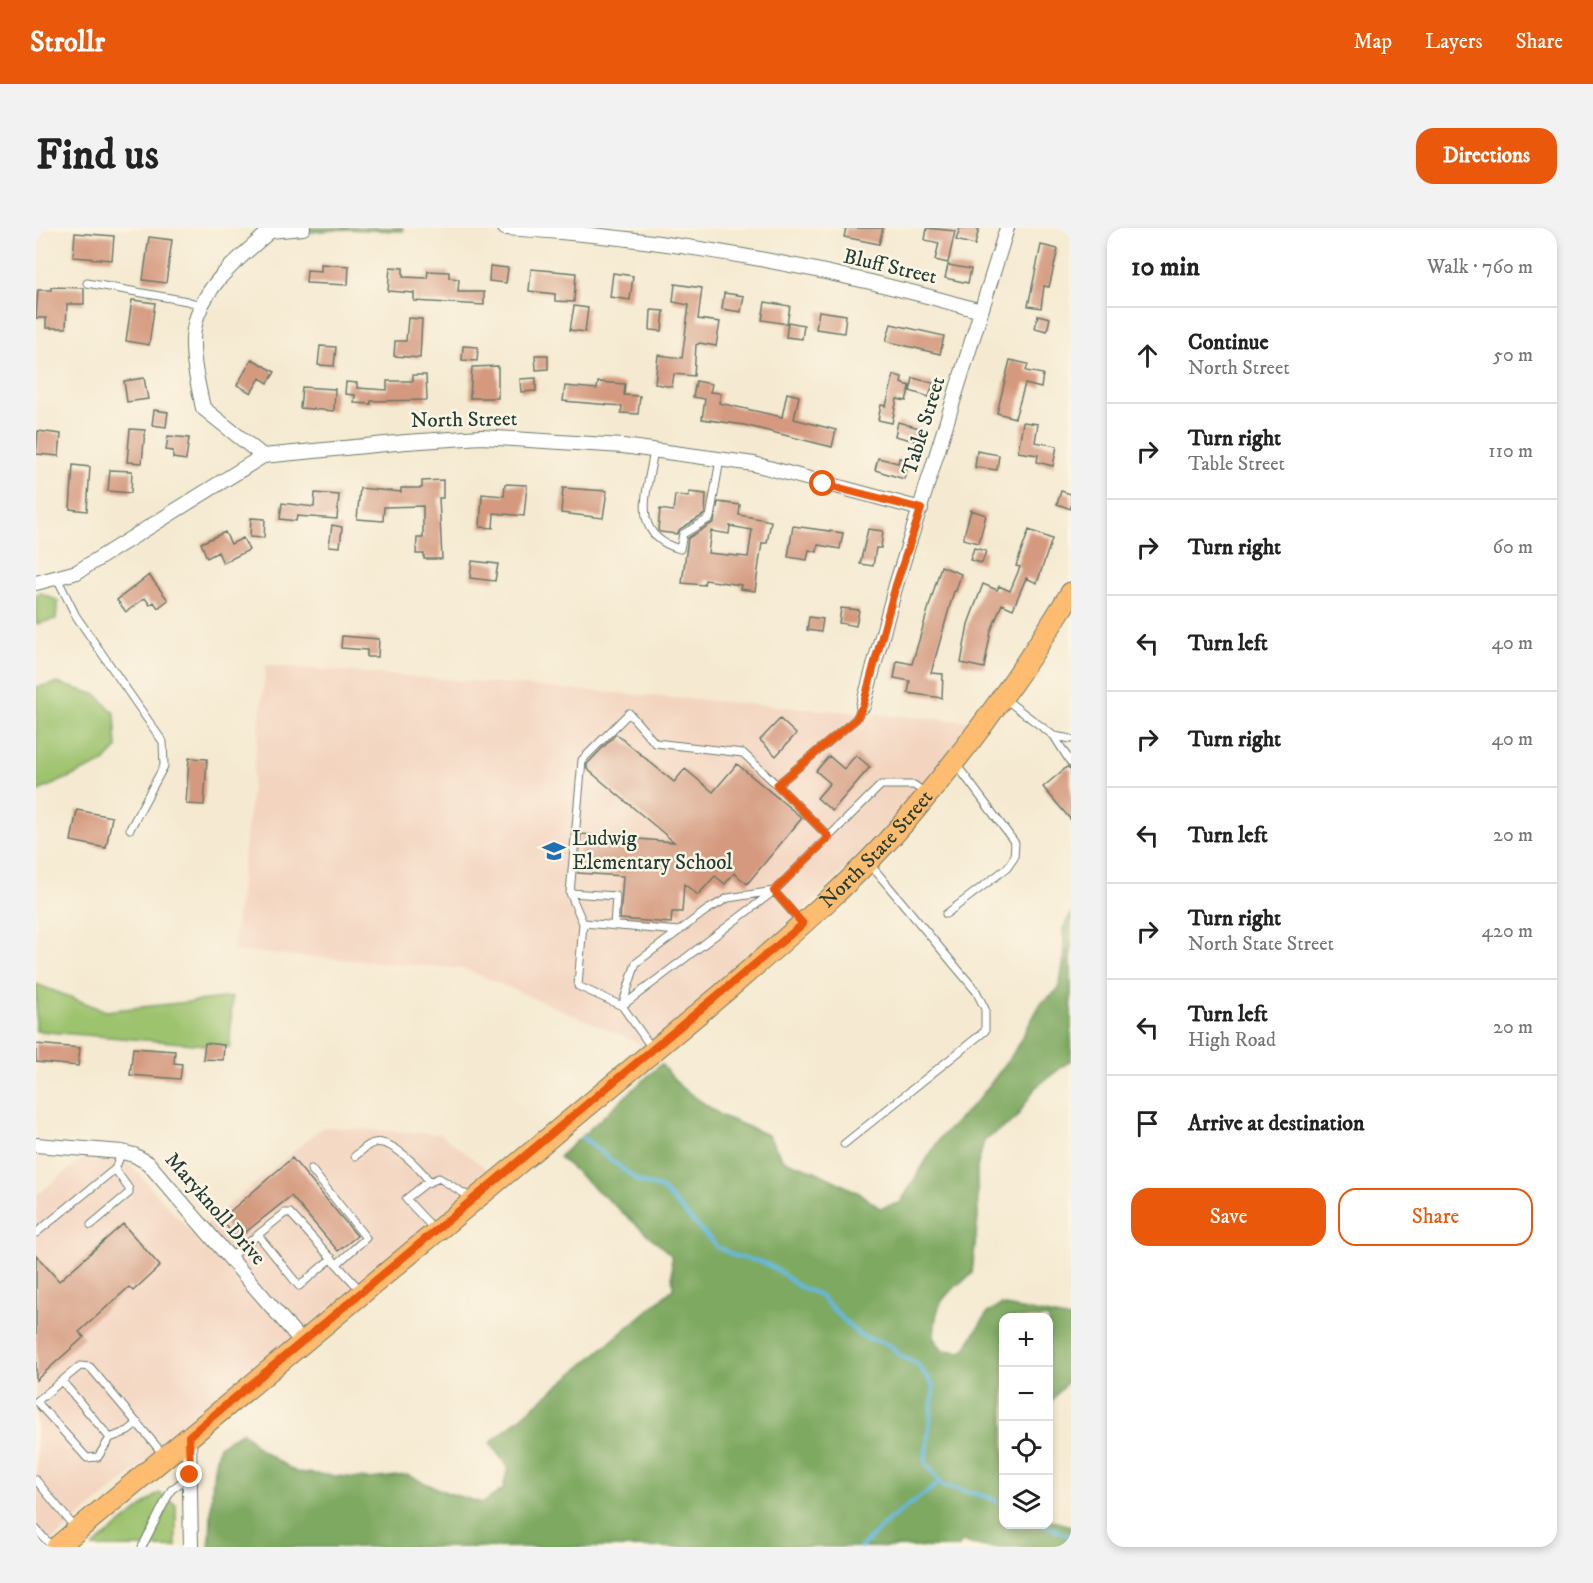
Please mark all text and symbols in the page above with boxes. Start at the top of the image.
text: Strollr [30,25,105,60]
text: Map [1353,29,1392,55]
text: Layers [1425,29,1483,55]
text: Share [1516,29,1563,55]
button: Directions [1416,128,1557,184]
text: Find us [36,130,159,182]
street label: Bluff Street [841,244,940,290]
text: 10 min [1131,251,1200,284]
text: Walk · 760 m [1427,255,1533,280]
text: Continue [1188,329,1269,356]
icon: ahead [1131,339,1164,372]
text: 50 m [1493,343,1533,368]
text: North Street [1188,356,1290,381]
street label: Table Street [897,373,951,478]
street label: North Street [410,406,518,434]
text: Turn right [1188,425,1281,452]
icon: right [1131,435,1164,468]
text: 110 m [1488,439,1533,464]
text: Table Street [1188,452,1285,477]
route start [809,470,835,496]
icon: right [1131,531,1164,564]
text: Turn right [1188,534,1281,561]
text: 60 m [1493,535,1533,560]
icon: left [1131,627,1164,660]
text: Turn left [1188,630,1268,657]
text: 40 m [1491,631,1533,656]
icon: right [1131,723,1164,756]
text: Turn right [1188,726,1281,753]
text: 40 m [1491,727,1533,752]
street label: North State Street [815,785,939,914]
icon: left [1131,819,1164,852]
text: Turn left [1188,822,1268,849]
text: 20 m [1493,823,1533,848]
place label: Ludwig Elementary School [572,826,733,876]
school or university icon: Ludwig Elementary School [541,838,567,864]
text: Turn right [1188,905,1281,932]
icon: right [1131,915,1164,948]
text: 420 m [1482,919,1533,944]
text: North State Street [1188,932,1334,957]
text: Turn left [1188,1001,1268,1028]
icon: left [1131,1011,1164,1044]
text: 20 m [1493,1015,1533,1040]
text: High Road [1188,1028,1276,1053]
icon: arrive [1131,1107,1164,1140]
text: Arrive at destination [1188,1110,1365,1137]
street label: Maryknoll Drive [159,1147,271,1271]
button: Save [1131,1188,1326,1246]
button: Share [1338,1188,1533,1246]
map controls [999,1313,1053,1529]
button: + [999,1313,1053,1367]
button: − [999,1367,1053,1421]
button: locate [999,1421,1053,1475]
route end [176,1461,202,1487]
button: layers [999,1475,1053,1529]

